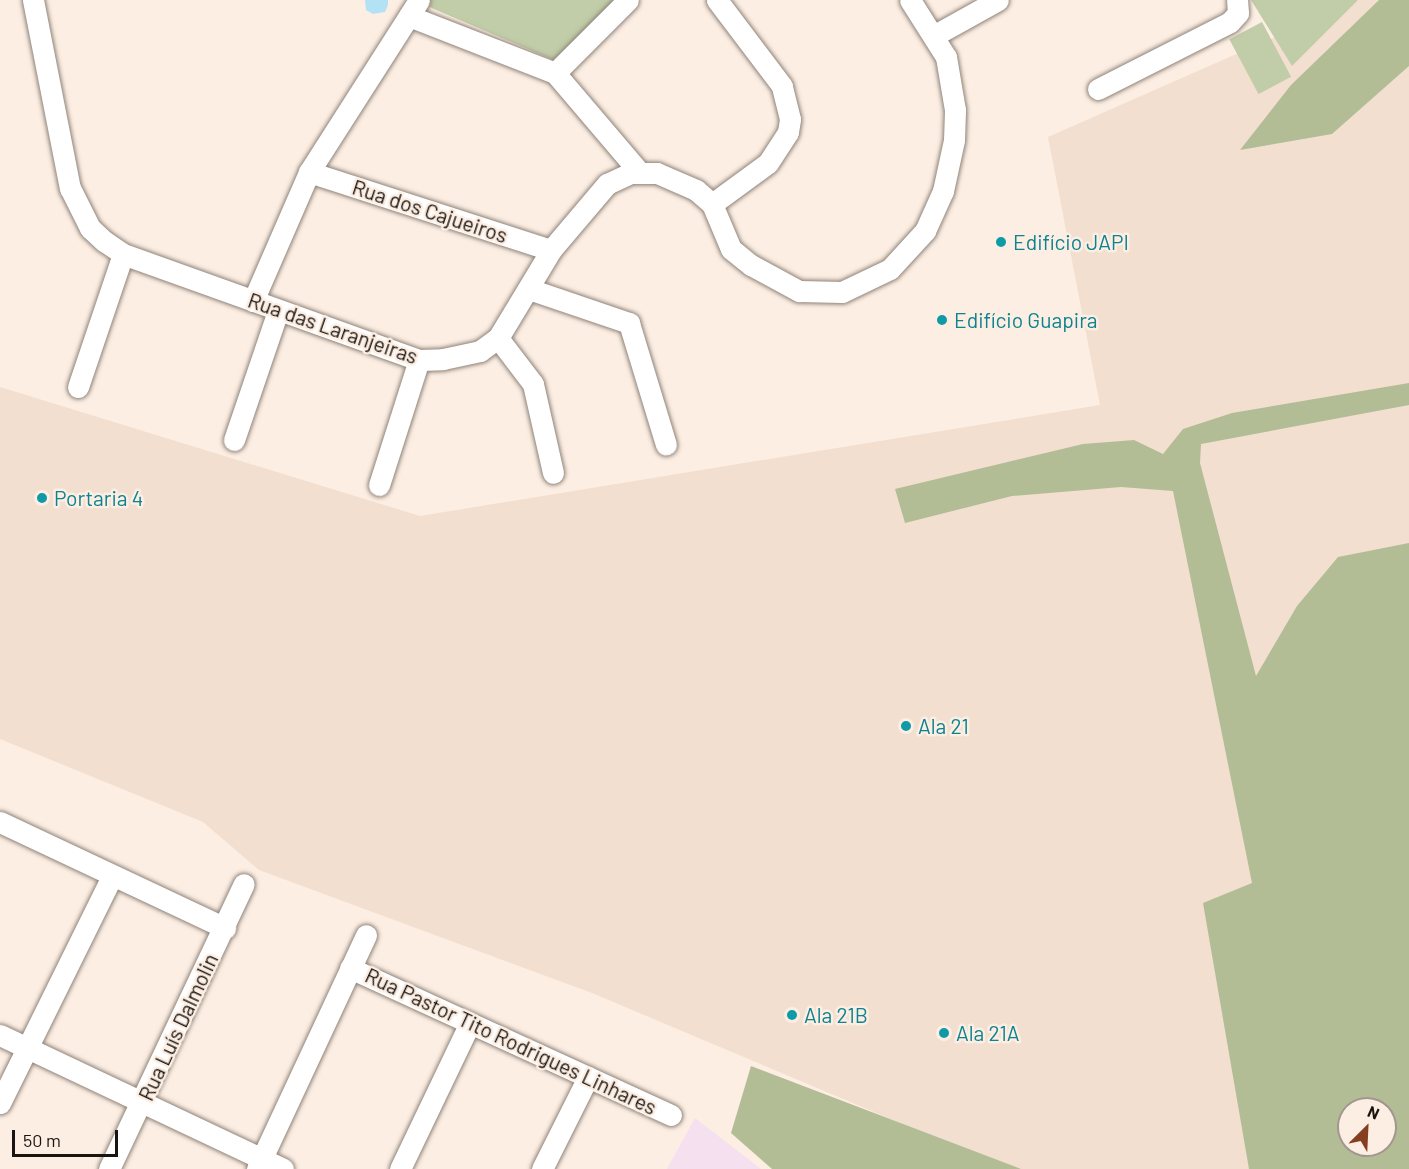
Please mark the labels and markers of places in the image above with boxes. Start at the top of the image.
place label: Edifício JAPI [1013,229,1129,255]
marker: Edifício JAPI [994,235,1008,249]
place label: Edifício Guapira [954,307,1098,333]
marker: Edifício Guapira [935,313,949,327]
place label: Portaria 4 [54,485,143,511]
marker: Portaria 4 [35,491,49,505]
place label: Ala 21 [918,713,969,739]
marker: Ala 21 [899,719,913,733]
place label: Ala 21B [804,1002,868,1028]
marker: Ala 21B [785,1008,799,1022]
place label: Ala 21A [956,1020,1020,1046]
marker: Ala 21A [937,1026,951,1040]

